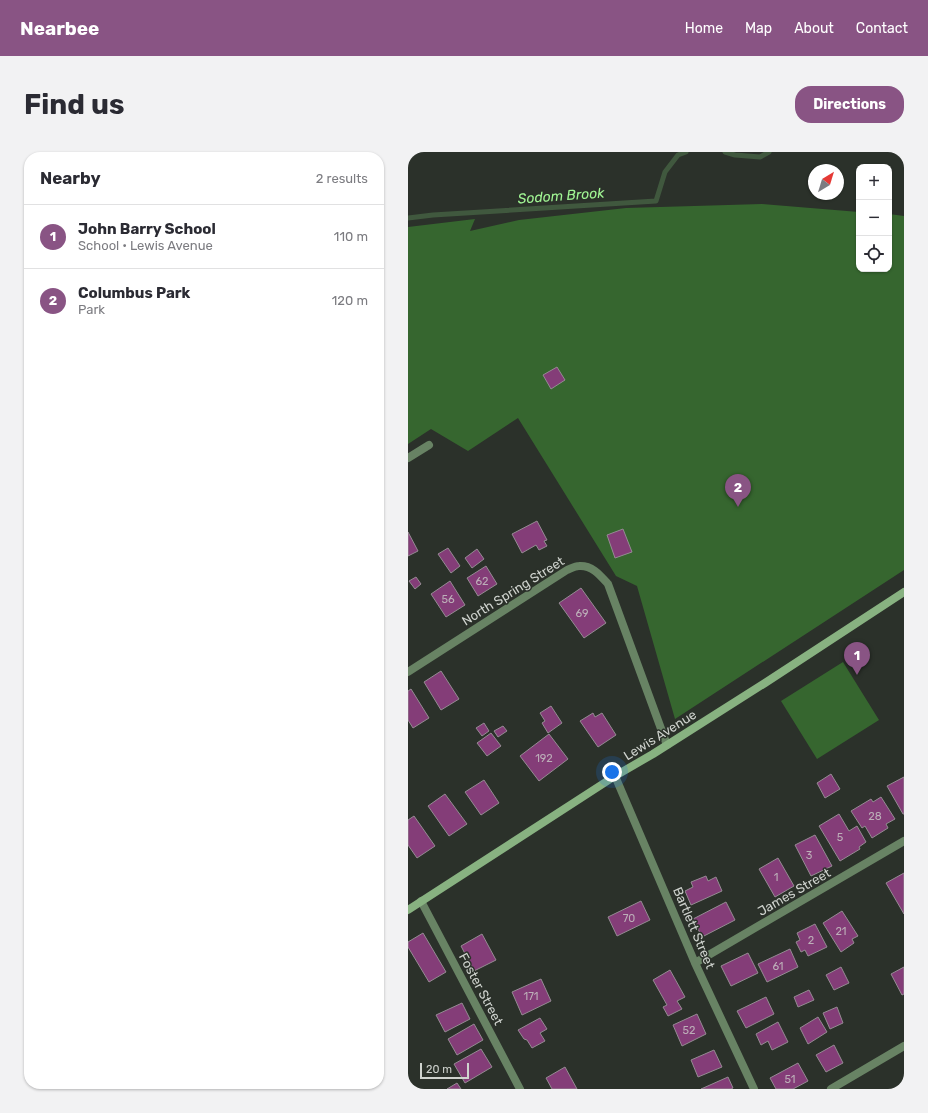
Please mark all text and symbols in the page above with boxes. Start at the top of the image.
text: Nearbee [20,17,99,40]
text: Home [685,20,723,37]
text: Map [745,20,772,37]
text: About [794,20,834,37]
text: Contact [856,20,908,37]
button: Directions [795,86,904,123]
text: Find us [24,88,124,121]
north arrow [808,164,844,200]
map controls [856,164,892,272]
button: + [856,164,892,200]
text: Nearby [40,168,101,188]
text: 2 results [316,171,368,186]
water label: Sodom Brook [517,184,606,208]
button: − [856,200,892,236]
text: John Barry School [78,220,216,238]
text: 1 [50,229,56,244]
text: 110 m [334,229,368,244]
button: locate [856,236,892,272]
text: School · Lewis Avenue [78,238,213,253]
text: Columbus Park [78,284,190,302]
text: 2 [49,293,57,308]
text: 120 m [332,293,368,308]
text: Park [78,302,105,317]
pin: 2 [725,474,751,507]
street label: North Spring Street [459,553,568,629]
house number: 62 [475,575,489,588]
house number: 56 [441,593,455,606]
house number: 69 [575,607,589,620]
pin: 1 [844,642,870,675]
street label: Lewis Avenue [621,707,699,763]
house number: 192 [535,752,553,765]
your location [602,762,622,782]
house number: 28 [868,810,882,823]
house number: 5 [837,831,844,844]
house number: 3 [806,849,813,862]
street label: James Street [755,865,833,919]
house number: 1 [774,871,778,884]
street label: Bartlett Street [670,885,718,971]
house number: 70 [623,912,635,925]
house number: 21 [835,925,847,938]
house number: 2 [808,934,814,947]
street label: Foster Street [456,950,506,1028]
house number: 61 [772,960,784,973]
house number: 171 [523,990,539,1003]
house number: 52 [683,1024,696,1037]
scale bar [420,1061,469,1080]
text: 20 m [426,1063,452,1076]
house number: 51 [784,1073,796,1086]

